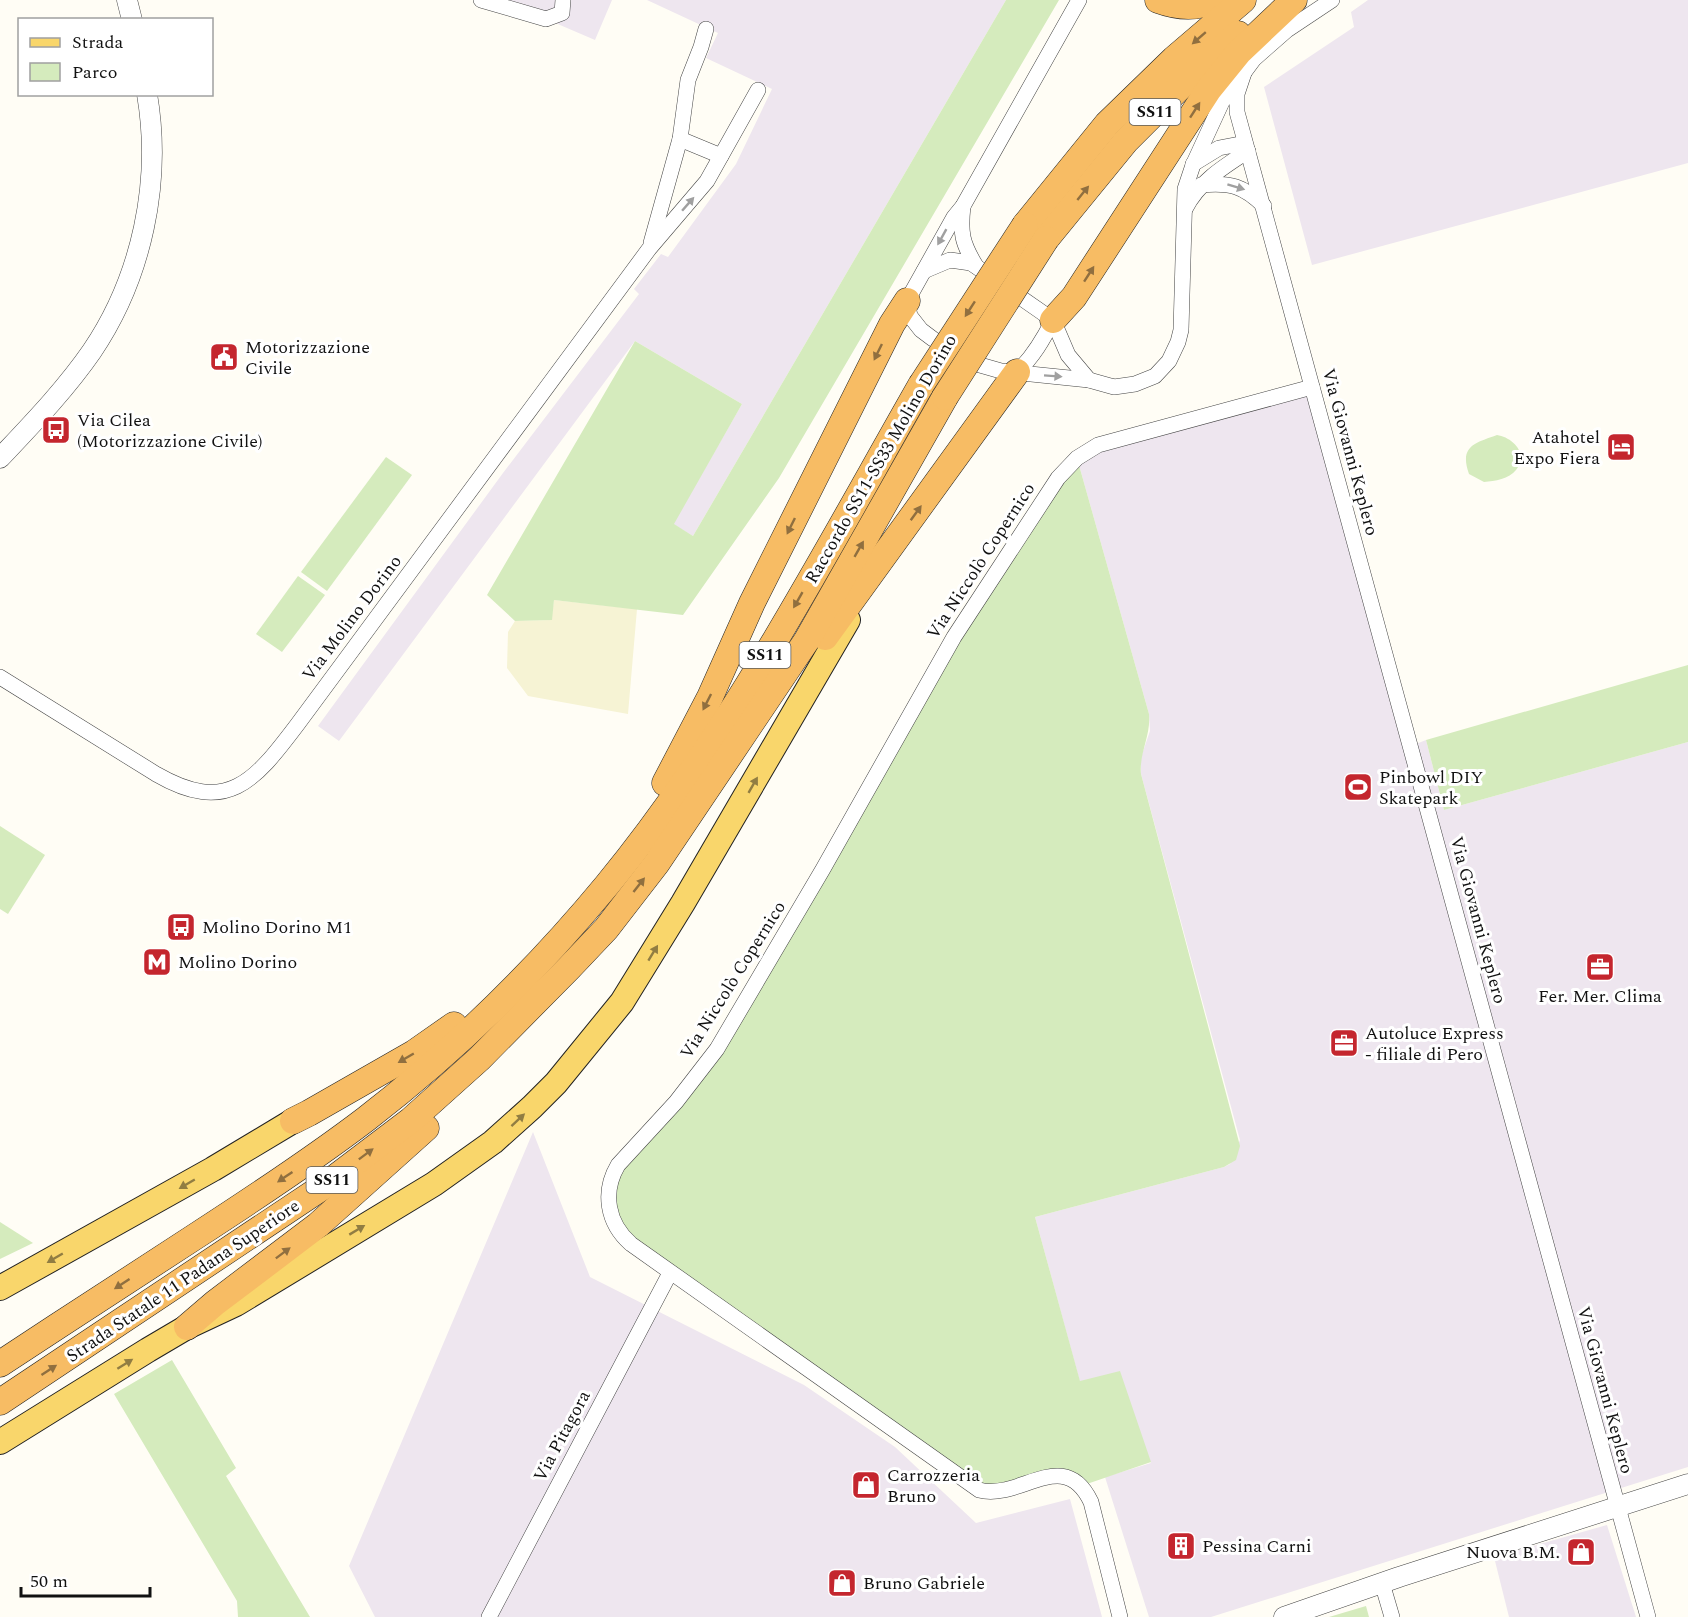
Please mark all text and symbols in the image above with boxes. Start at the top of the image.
legend [18,18,213,96]
text: Strada [72,29,123,56]
one-way arrow [1192,31,1207,44]
text: Parco [72,59,117,86]
road number: SS11 [1130,99,1180,125]
one-way arrow [1190,102,1201,119]
one-way arrow [1227,183,1245,192]
one-way arrow [1076,186,1088,201]
one-way arrow [681,196,694,212]
one-way arrow [937,229,947,246]
one-way arrow [1083,266,1094,282]
one-way arrow [965,301,976,317]
street label: Raccordo SS11-SS33 Molino Dorino [798,329,964,589]
place label: Motorizzazione Civile [245,334,370,382]
public building icon: Motorizzazione Civile [208,341,240,373]
one-way arrow [873,343,882,360]
street label: Via Giovanni Keplero [1315,365,1385,539]
one-way arrow [1044,371,1063,381]
place label: Via Cilea (Motorizzazione Civile) [77,407,263,455]
bus stop icon: Via Cilea (Motorizzazione Civile) [40,414,72,446]
place label: Atahotel Expo Fiera [1513,424,1600,472]
hotel icon: Atahotel Expo Fiera [1605,431,1637,463]
street label: Via Niccolò Copernico [920,477,1042,645]
one-way arrow [910,505,922,521]
one-way arrow [786,518,796,535]
one-way arrow [853,541,864,557]
street label: Via Molino Dorino [296,549,408,687]
one-way arrow [793,592,804,608]
road number: SS11 [740,642,790,668]
one-way arrow [702,694,712,711]
place label: Pinbowl DIY Skatepark [1379,764,1484,812]
sports icon: Pinbowl DIY Skatepark [1342,771,1374,803]
one-way arrow [747,777,758,793]
street label: Via Giovanni Keplero [1443,833,1513,1007]
one-way arrow [633,878,645,893]
street label: Via Niccolò Copernico [673,896,793,1064]
bus stop icon: Molino Dorino M1 [165,911,197,943]
place label: Molino Dorino M1 [202,914,352,941]
one-way arrow [648,945,659,961]
metro station icon: Molino Dorino [141,946,173,978]
place label: Molino Dorino [178,949,297,976]
office icon: Fer. Mer. Clima [1584,951,1616,983]
place label: Fer. Mer. Clima [1538,983,1662,1010]
place label: Autoluce Express - filiale di Pero [1365,1020,1504,1068]
office icon: Autoluce Express - filiale di Pero [1328,1027,1360,1059]
one-way arrow [398,1052,414,1063]
one-way arrow [510,1114,525,1127]
one-way arrow [358,1148,374,1161]
road number: SS11 [306,1167,358,1193]
one-way arrow [277,1171,293,1182]
one-way arrow [178,1179,195,1189]
street label: Strada Statale 11 Padana Superiore [61,1193,305,1369]
one-way arrow [349,1224,365,1235]
one-way arrow [275,1246,291,1259]
one-way arrow [46,1253,63,1263]
one-way arrow [114,1279,130,1290]
street label: Via Giovanni Keplero [1570,1303,1640,1477]
one-way arrow [117,1358,133,1369]
one-way arrow [41,1365,57,1376]
street label: Via Pitagora [527,1385,597,1486]
place label: Carrozzeria Bruno [887,1462,980,1510]
shop icon: Carrozzeria Bruno [850,1469,882,1501]
building icon: Pessina Carni [1165,1530,1197,1562]
place label: Pessina Carni [1202,1533,1312,1560]
shop icon: Nuova B.M. [1565,1536,1597,1568]
place label: Nuova B.M. [1466,1539,1560,1566]
scale bar [21,1560,150,1598]
shop icon: Bruno Gabriele [826,1567,858,1599]
text: 50 m [30,1568,68,1595]
place label: Bruno Gabriele [863,1570,985,1597]

